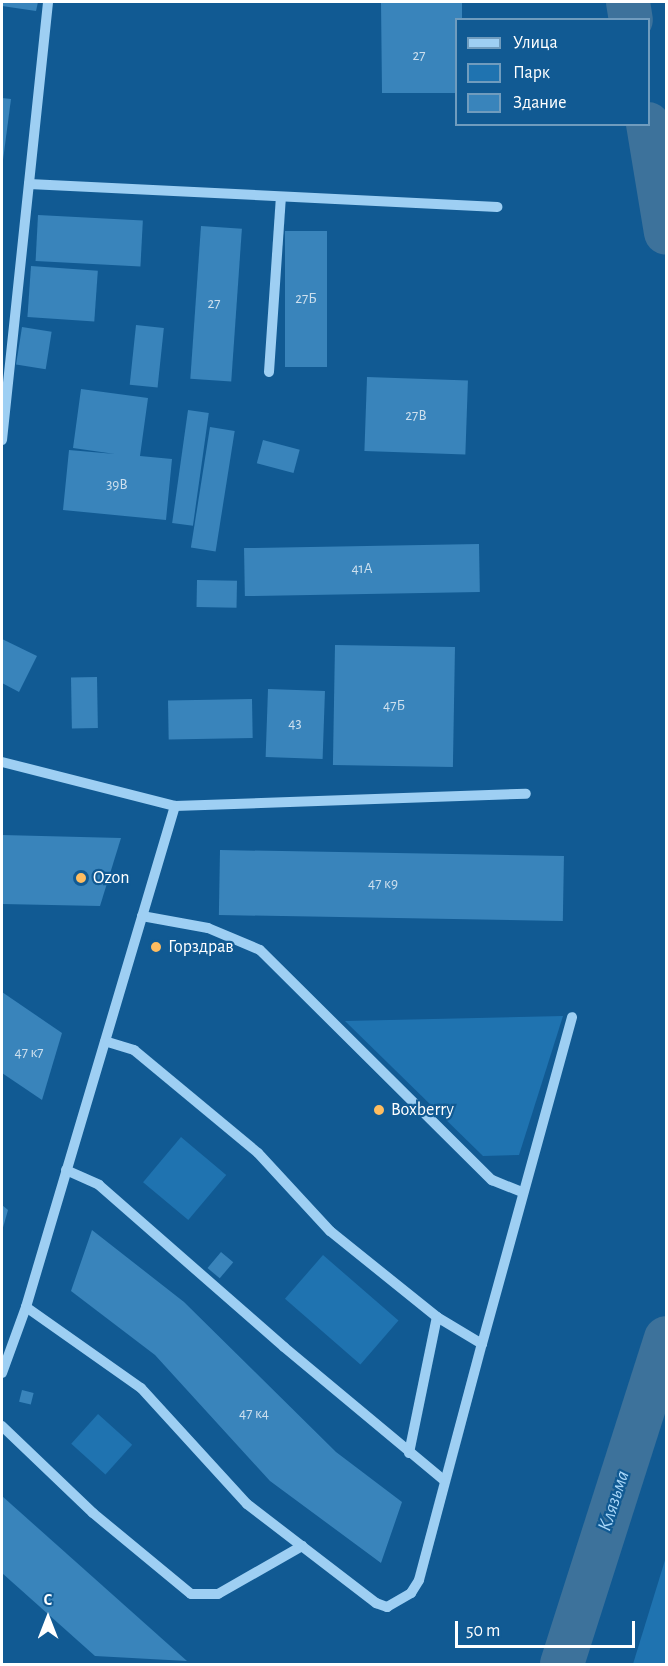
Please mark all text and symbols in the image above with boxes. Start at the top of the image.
legend [455,18,650,126]
text: Улица [513,34,558,52]
house number: 27 [412,47,426,65]
text: Парк [513,64,550,82]
text: Здание [513,94,567,112]
house number: 27Б [295,290,317,308]
house number: 27 [207,295,221,313]
house number: 27В [405,407,427,425]
house number: 39В [106,476,128,494]
house number: 41А [351,560,373,578]
house number: 47Б [383,697,405,715]
house number: 43 [288,715,302,733]
place label: Ozon [93,867,130,889]
marker: Ozon [74,871,88,885]
house number: 47 к9 [368,875,398,893]
place label: Горздрав [168,936,234,958]
marker: Горздрав [149,940,163,954]
house number: 47 к7 [14,1044,44,1062]
place label: Boxberry [391,1099,454,1121]
marker: Boxberry [372,1103,386,1117]
house number: 47 к4 [239,1405,269,1423]
water label: Клязьма [593,1468,635,1534]
north arrow [18,1588,78,1648]
text: С [44,1592,52,1608]
scale bar [458,1609,638,1647]
text: 50 m [466,1622,500,1640]

